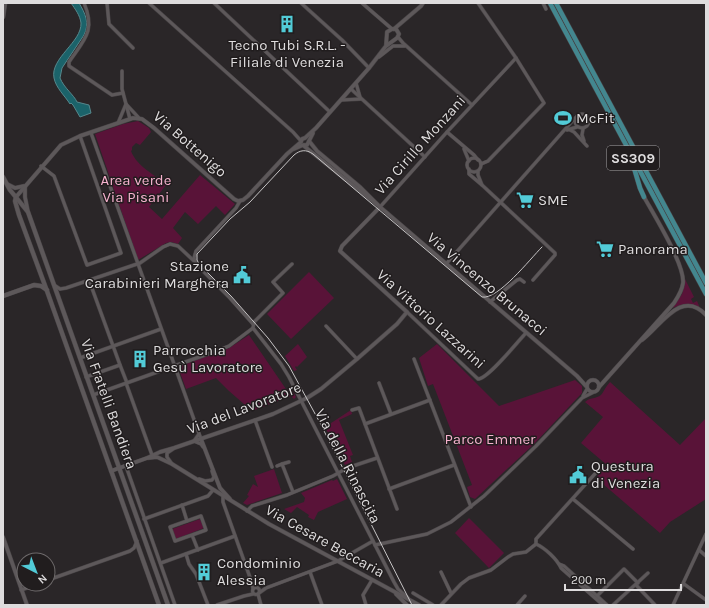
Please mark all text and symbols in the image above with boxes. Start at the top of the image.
building icon: Tecno Tubi S.R.L. - Filiale di Venezia [277,14,297,34]
place label: Tecno Tubi S.R.L. - Filiale di Venezia [228,36,346,71]
street label: Via Cirillo Monzani [371,92,469,198]
street label: Via Bottenigo [150,107,230,181]
sports icon: McFit [553,108,573,128]
place label: McFit [576,109,615,127]
road number: SS309 [607,146,659,170]
park label: Area verde Via Pisani [101,171,171,206]
supermarket icon: SME [515,190,535,210]
place label: SME [538,191,568,209]
street label: Via Vincenzo Brunacci [423,229,551,339]
supermarket icon: Panorama [595,239,615,259]
place label: Panorama [618,240,688,258]
place label: Stazione Carabinieri Marghera [85,257,229,292]
public building icon: Stazione Carabinieri Marghera [232,265,252,285]
street label: Via Vittorio Lazzarini [373,265,489,373]
street label: Via Fratelli Bandiera [77,336,141,472]
place label: Parrocchia Gesù Lavoratore [153,341,263,376]
building icon: Parrocchia Gesù Lavoratore [130,349,150,369]
street label: Via del Lavoratore [184,378,304,438]
street label: Via della Rinascita [311,406,385,526]
park label: Parco Emmer [444,430,536,448]
place label: Questura di Venezia [591,457,660,492]
public building icon: Questura di Venezia [568,465,588,485]
street label: Via Cesare Beccaria [262,501,388,581]
north arrow [16,552,56,592]
place label: Condominio Alessia [217,554,301,589]
building icon: Condominio Alessia [194,562,214,582]
scale bar [565,566,681,592]
text: N [35,572,50,587]
text: 200 m [571,573,606,587]

